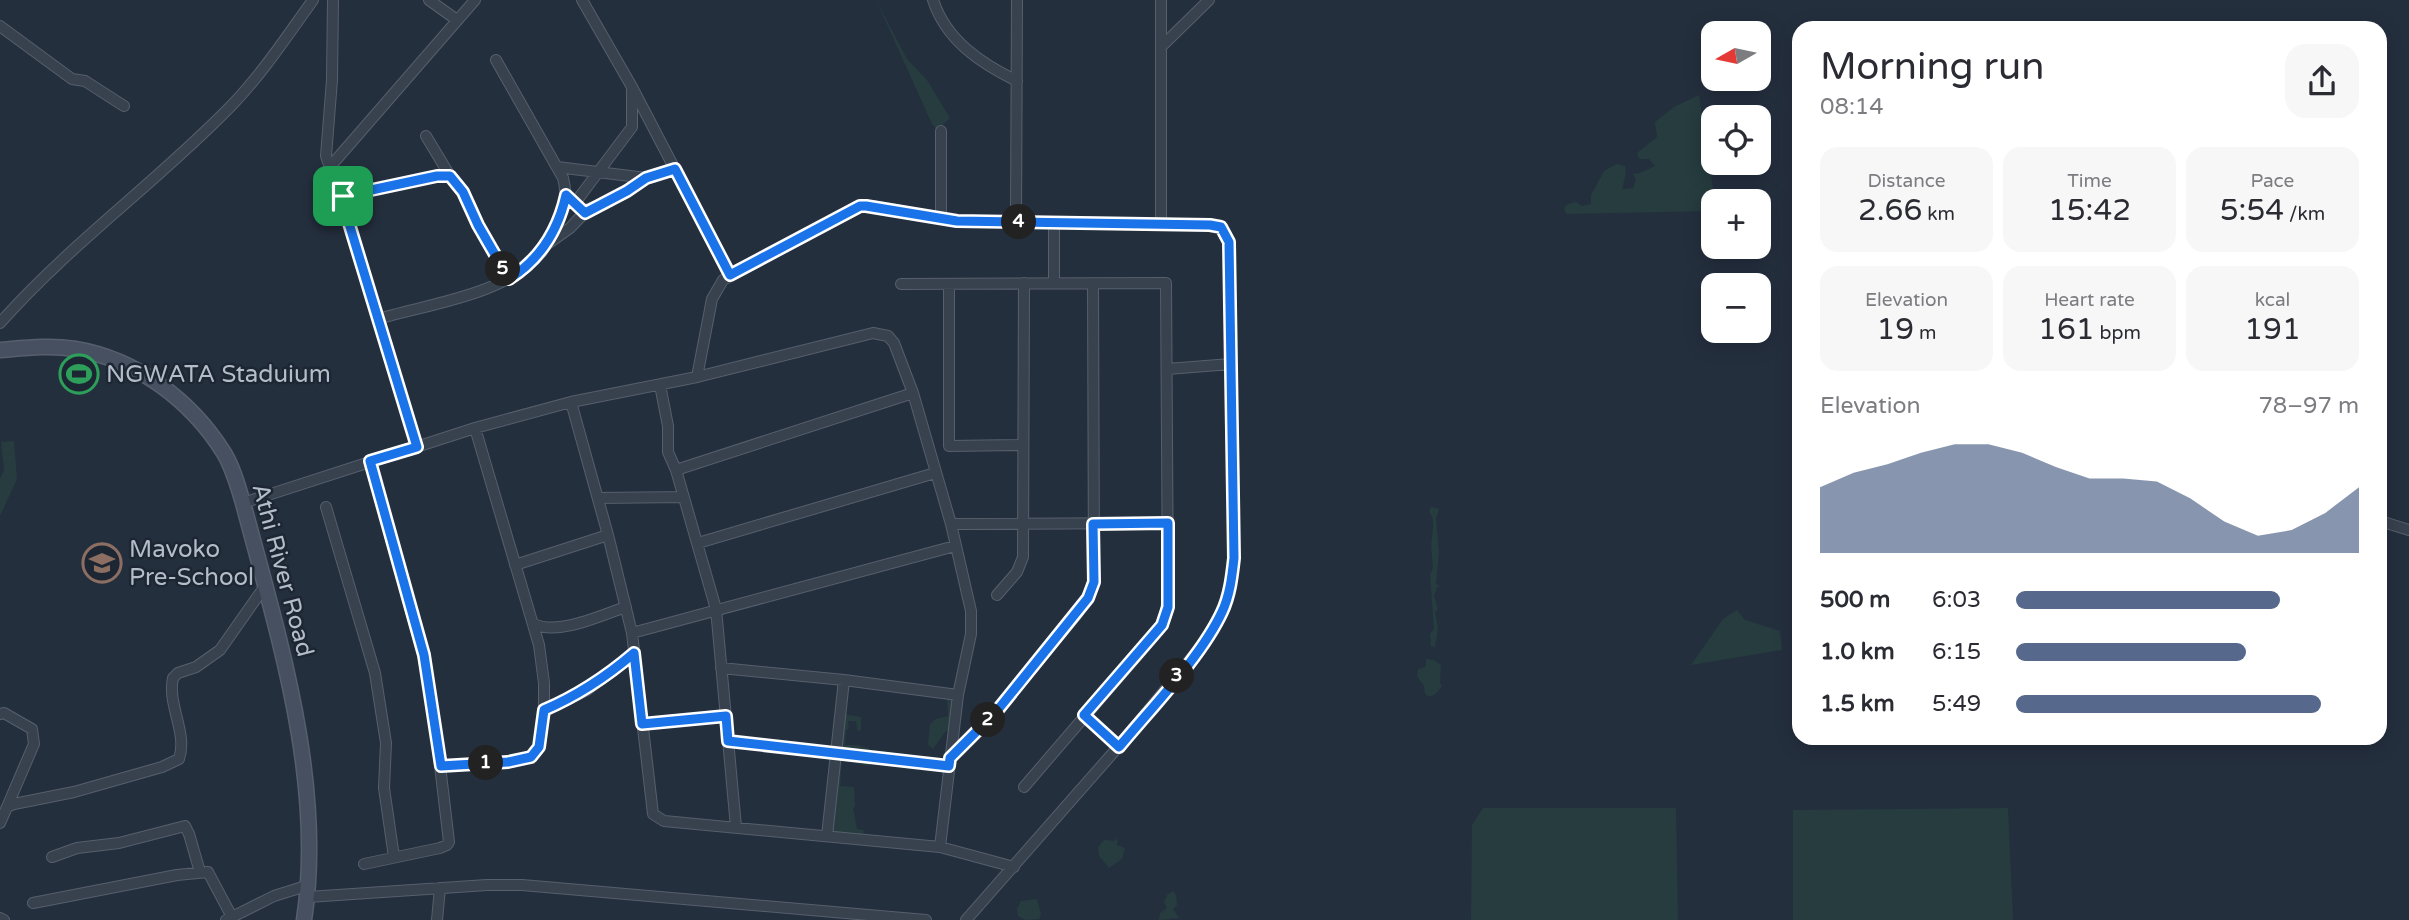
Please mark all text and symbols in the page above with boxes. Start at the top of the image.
north arrow [1701,21,1771,91]
map controls [1701,21,1771,343]
text: Morning run [1820,44,2044,90]
button: share [2285,44,2359,118]
text: 08:14 [1820,93,1884,121]
button: locate [1701,105,1771,175]
pin [313,166,373,226]
text: Distance [1867,170,1946,192]
text: Time [2067,170,2112,192]
text: Pace [2251,170,2294,192]
icon: arrive [324,177,362,215]
button: + [1701,189,1771,259]
text: 2.66 [1858,192,1922,229]
text: 15:42 [2048,192,2131,229]
text: 5:54 [2220,192,2284,229]
text: km [1922,203,1955,225]
text: /km [2284,203,2325,225]
pin: 4 [1002,204,1036,240]
text: 4 [1013,210,1024,232]
pin: 5 [486,252,520,286]
text: 5 [497,257,508,279]
button: − [1701,273,1771,343]
text: Elevation [1865,289,1948,311]
text: Heart rate [2044,289,2135,311]
text: kcal [2255,289,2290,311]
text: 19 [1876,311,1914,348]
text: 161 [2038,311,2095,348]
text: 191 [2244,311,2301,348]
text: m [1914,322,1937,344]
text: bpm [2095,322,2141,344]
sports icon: NGWATA Staduium [58,353,100,395]
place label: NGWATA Staduium [106,360,331,389]
text: Elevation [1820,392,1921,420]
text: 78–97 m [2258,392,2359,420]
street label: Athi River Road [245,480,320,660]
place label: Mavoko Pre-School [129,535,254,592]
school or university icon: Mavoko Pre-School [81,542,123,584]
text: 500 m [1820,586,1890,614]
text: 6:03 [1932,586,1981,614]
text: 1.0 km [1820,638,1895,666]
text: 6:15 [1932,638,1981,666]
pin: 3 [1160,658,1194,694]
text: 3 [1171,664,1182,686]
text: 1.5 km [1820,690,1895,718]
text: 5:49 [1932,690,1981,718]
pin: 2 [970,702,1006,738]
text: 2 [982,708,993,730]
pin: 1 [468,746,504,780]
text: 1 [480,751,491,773]

